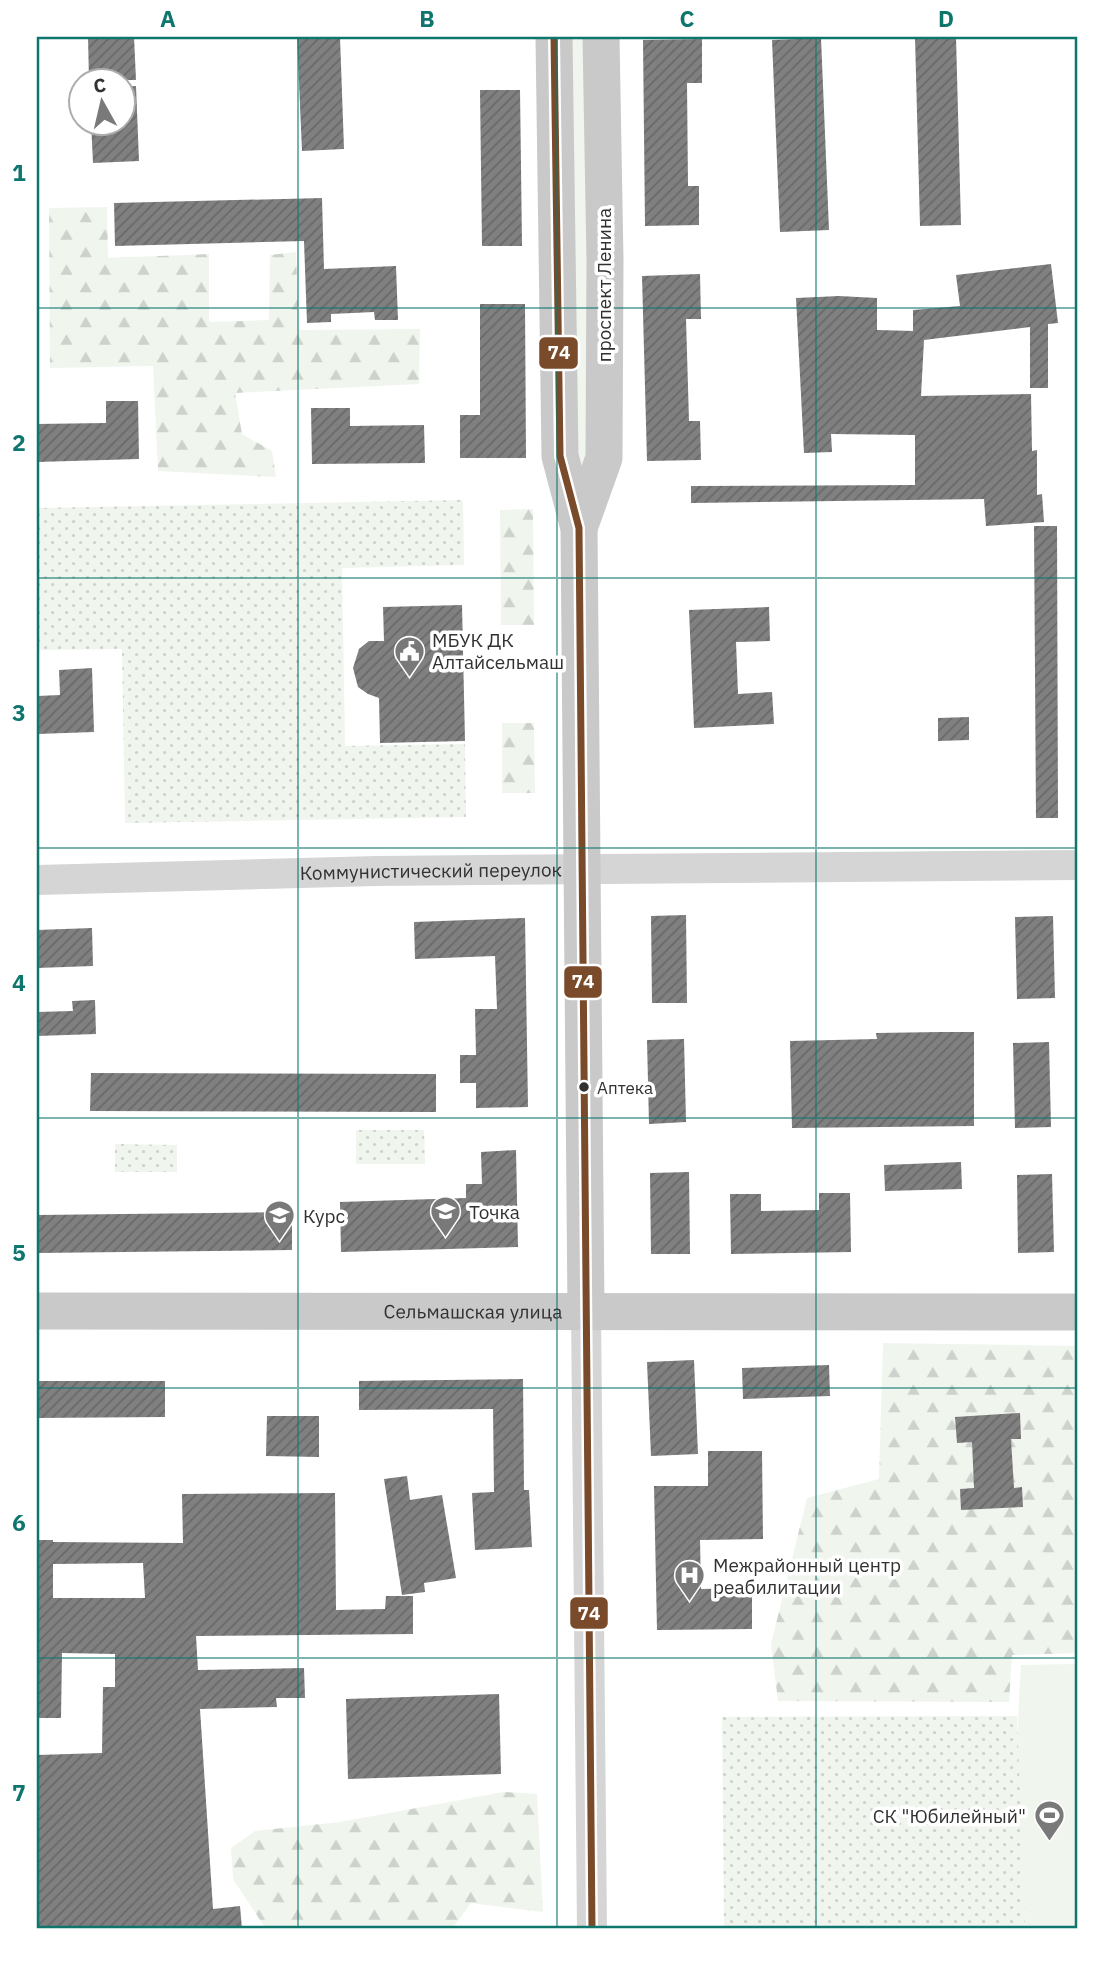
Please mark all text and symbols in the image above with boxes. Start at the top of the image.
text: A [160,3,176,33]
text: B [419,3,435,33]
text: C [680,3,695,33]
text: D [938,3,954,33]
north arrow [66,66,136,136]
text: С [92,72,107,98]
text: 1 [12,157,26,187]
street label: проспект Ленина [592,208,616,362]
line badge: 74 [538,336,579,370]
text: 74 [548,340,570,364]
text: 2 [12,427,26,457]
place label: МБУК ДК Алтайсельмаш [432,628,564,674]
public building icon: МБУК ДК Алтайсельмаш [392,634,426,678]
text: 3 [12,697,26,727]
street label: Коммунистический переулок [300,857,562,885]
line badge: 74 [563,965,603,999]
text: 4 [12,967,26,997]
text: 74 [572,969,594,993]
place label: Аптека [597,1077,653,1099]
marker: Аптека [577,1080,591,1094]
school or university icon: Точка [429,1195,463,1239]
school or university icon: Курс [263,1199,297,1243]
place label: Точка [469,1200,520,1224]
place label: Курс [303,1204,346,1228]
text: 5 [12,1237,26,1267]
street label: Сельмашская улица [384,1299,562,1324]
text: 6 [12,1507,26,1537]
place label: Межрайонный центр реабилитации [713,1553,901,1599]
hospital icon: Межрайонный центр реабилитации [673,1559,707,1603]
line badge: 74 [569,1596,609,1630]
text: 74 [578,1601,600,1625]
text: 7 [12,1777,26,1807]
sports icon: СК "Юбилейный" [1032,1799,1066,1843]
place label: СК "Юбилейный" [873,1804,1026,1828]

